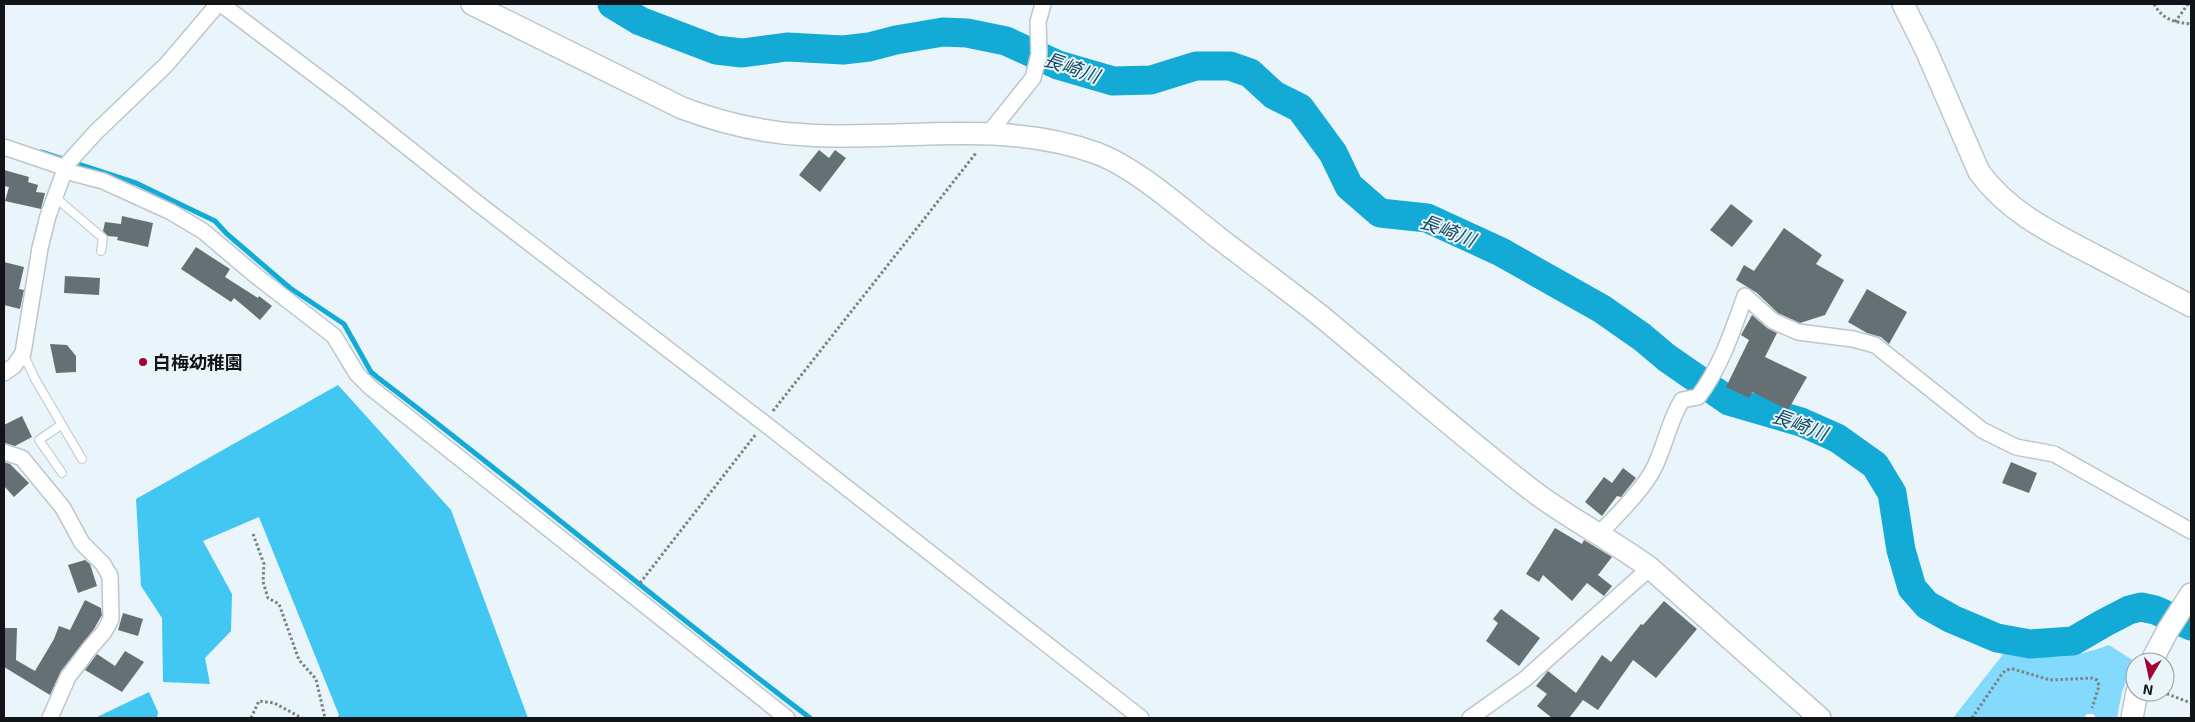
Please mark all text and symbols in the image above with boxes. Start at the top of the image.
water label: 長崎川 [1041,47,1105,88]
water label: 長崎川 [1417,209,1481,252]
place label: 白梅幼稚園 [153,351,243,373]
marker: 白梅幼稚園 [137,356,149,368]
water label: 長崎川 [1769,403,1833,445]
north arrow [2125,652,2175,702]
text: N [2142,681,2154,700]

